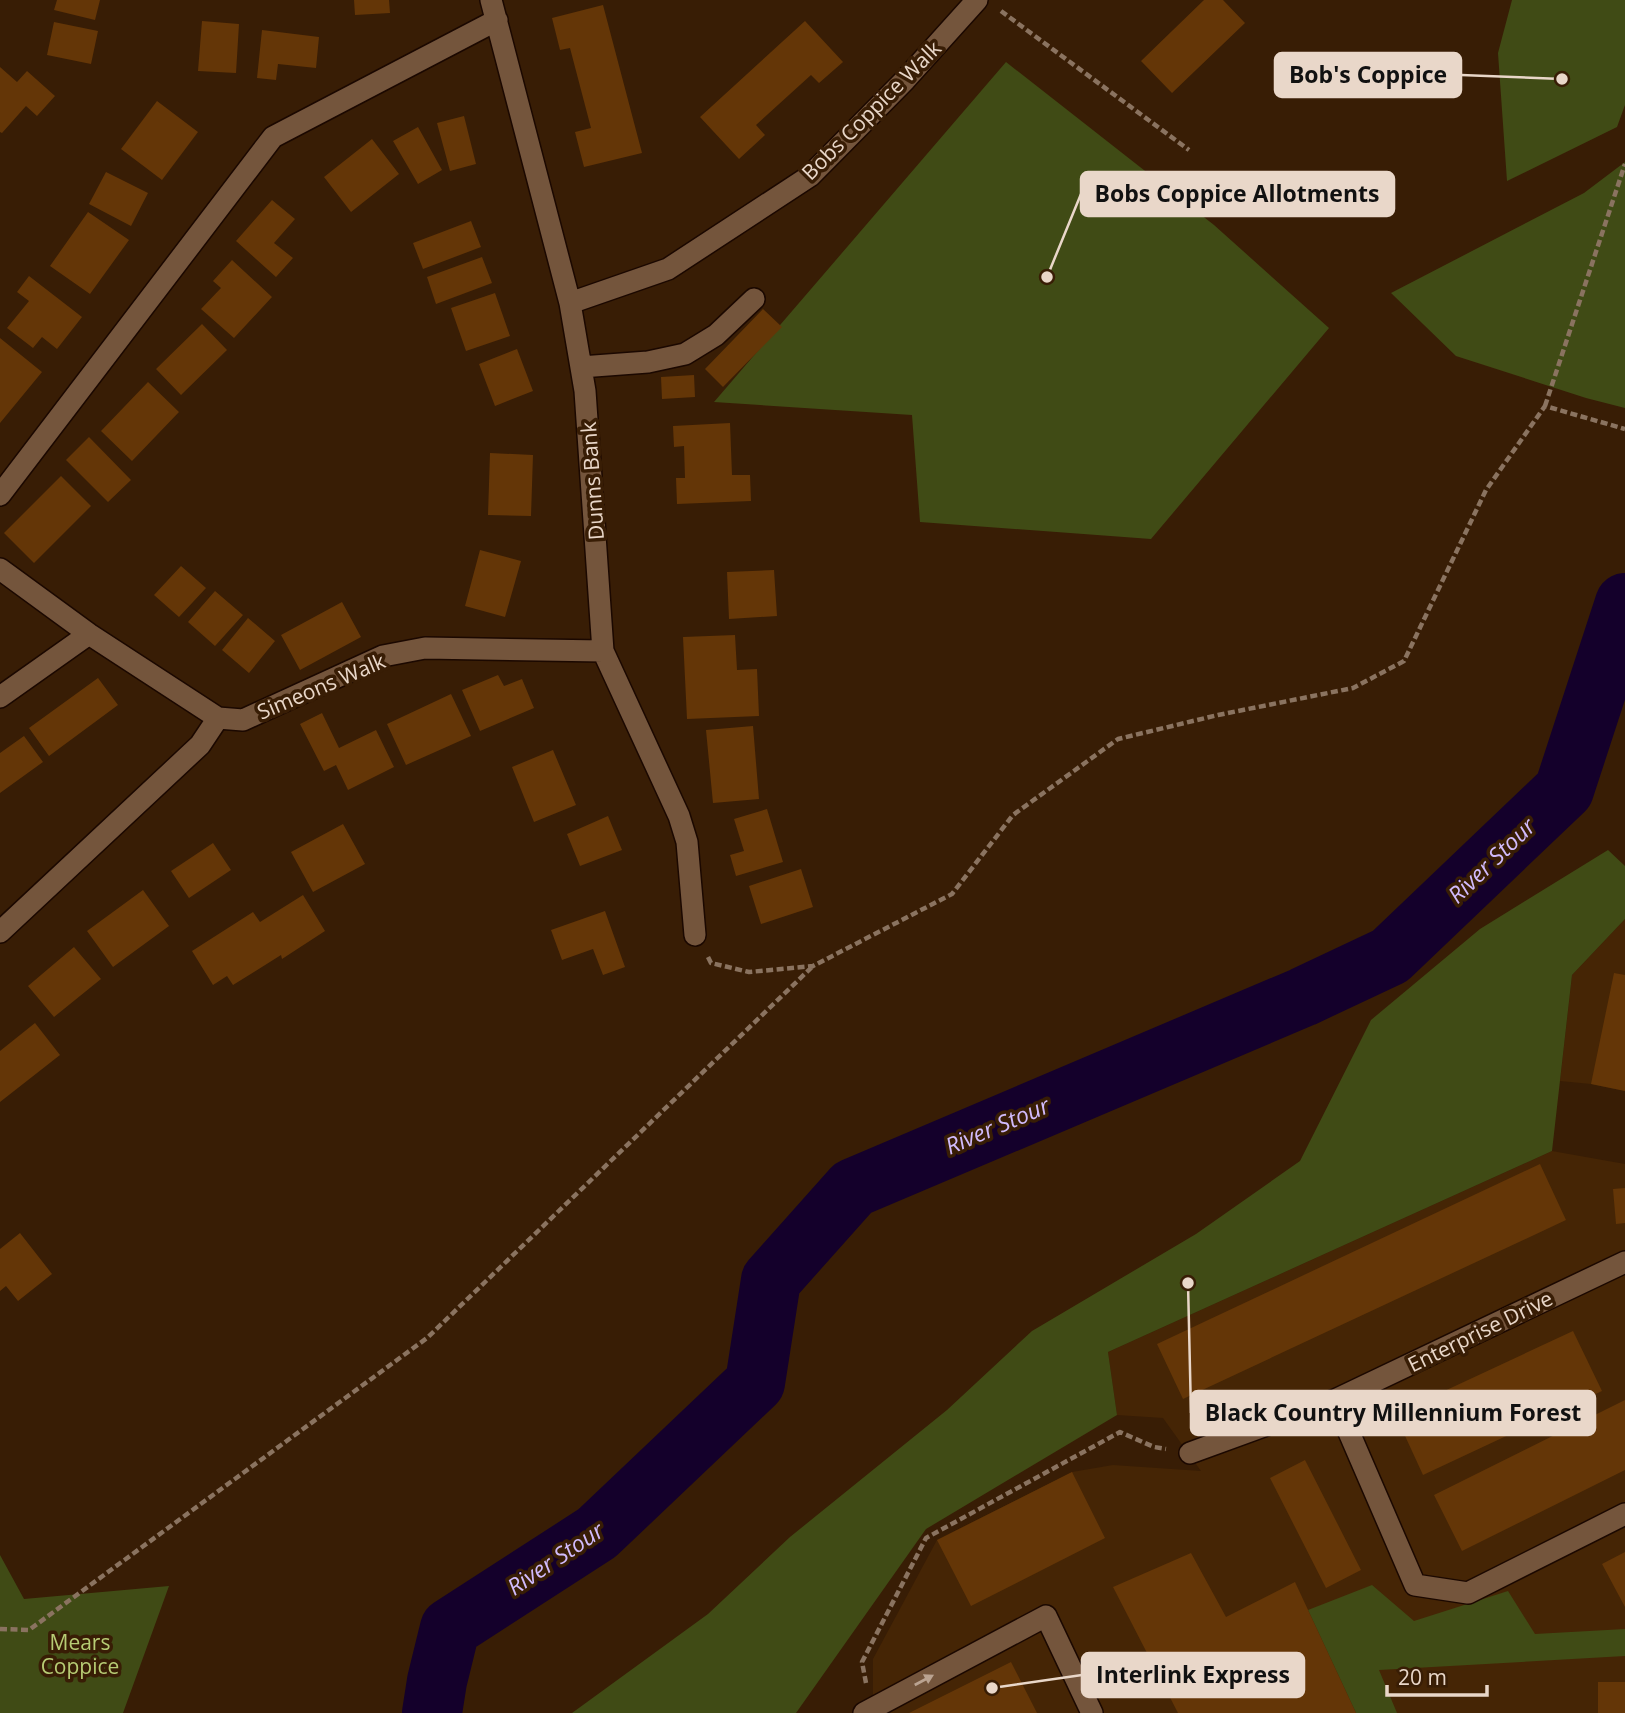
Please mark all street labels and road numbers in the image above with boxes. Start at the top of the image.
street label: Bobs Coppice Walk [795,34,947,186]
street label: Dunns Bank [574,421,610,541]
street label: Simeons Walk [253,646,389,726]
street label: Enterprise Drive [1403,1284,1557,1378]

